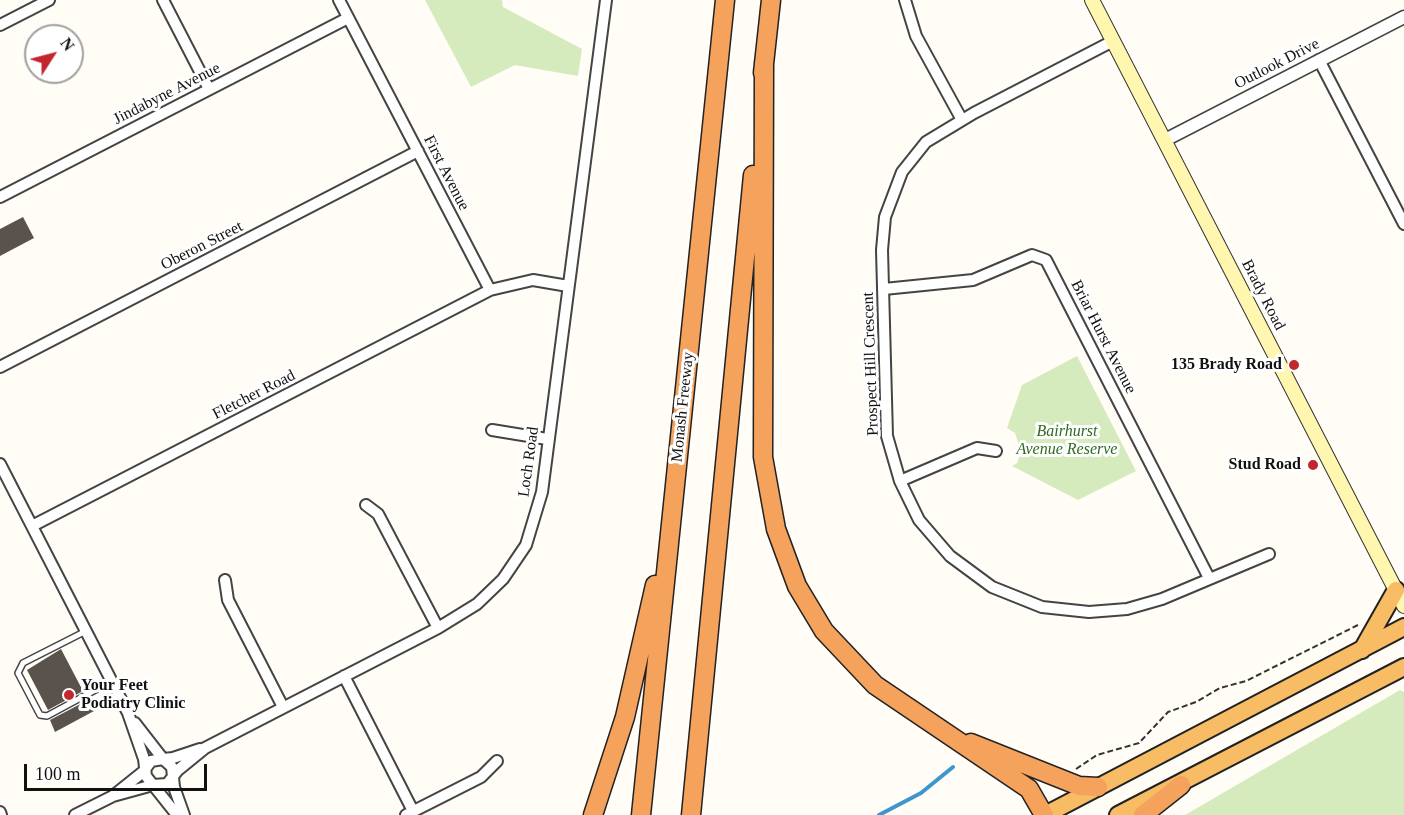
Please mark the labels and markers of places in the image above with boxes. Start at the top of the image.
place label: 135 Brady Road [1171,355,1282,375]
marker: 135 Brady Road [1287,358,1301,372]
place label: Stud Road [1229,455,1301,475]
marker: Stud Road [1306,458,1320,472]
place label: Your Feet Podiatry Clinic [81,676,185,714]
marker: Your Feet Podiatry Clinic [62,688,76,702]

